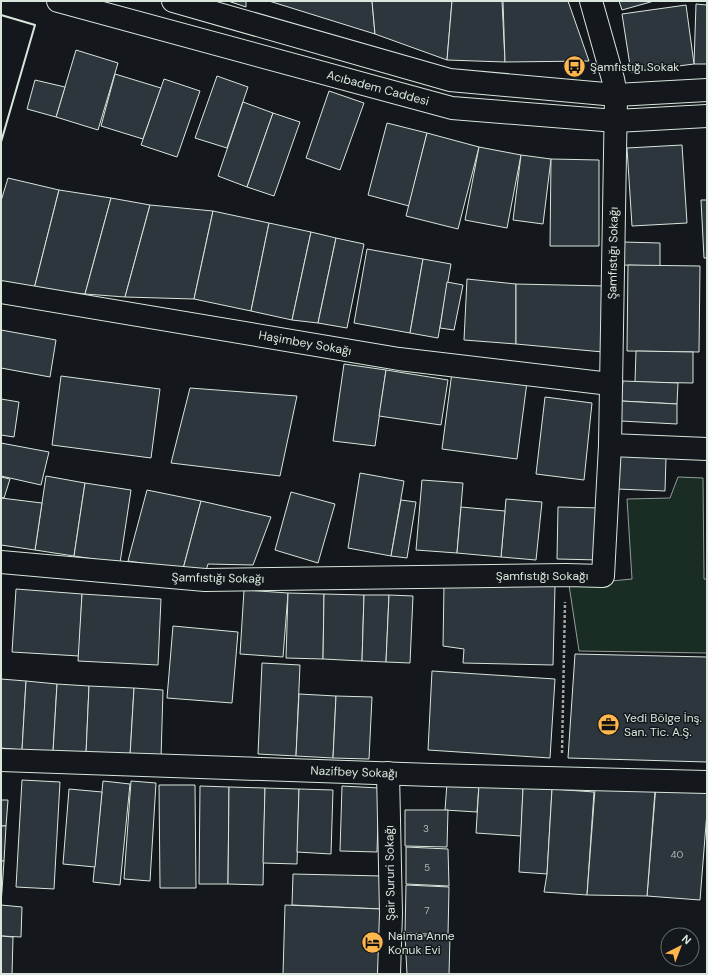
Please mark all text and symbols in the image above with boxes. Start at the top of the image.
bus stop icon: Şamfıstığı Sokak [561,54,587,80]
place label: Şamfıstığı Sokak [590,59,679,75]
street label: Acıbadem Caddesi [325,67,431,109]
street label: Şamfıstığı Sokağı [604,207,622,299]
street label: Haşimbey Sokağı [257,327,353,359]
street label: Şamfıstığı Sokağı [496,568,588,584]
street label: Şamfıstığı Sokağı [172,569,264,587]
place label: Yedi Bölge İnş. San. Tic. A.Ş. [624,710,702,740]
office icon: Yedi Bölge İnş. San. Tic. A.Ş. [595,712,621,738]
street label: Nazifbey Sokağı [310,762,398,782]
house number: 3 [423,822,429,835]
street label: Şair Sururi Sokağı [381,825,399,921]
house number: 40 [671,848,684,861]
house number: 5 [424,861,430,874]
house number: 7 [424,904,430,917]
north arrow [660,927,700,967]
place label: Naima Anne Konuk Evi [388,928,455,958]
hotel icon: Naima Anne Konuk Evi [360,930,386,956]
text: N [679,932,694,947]

